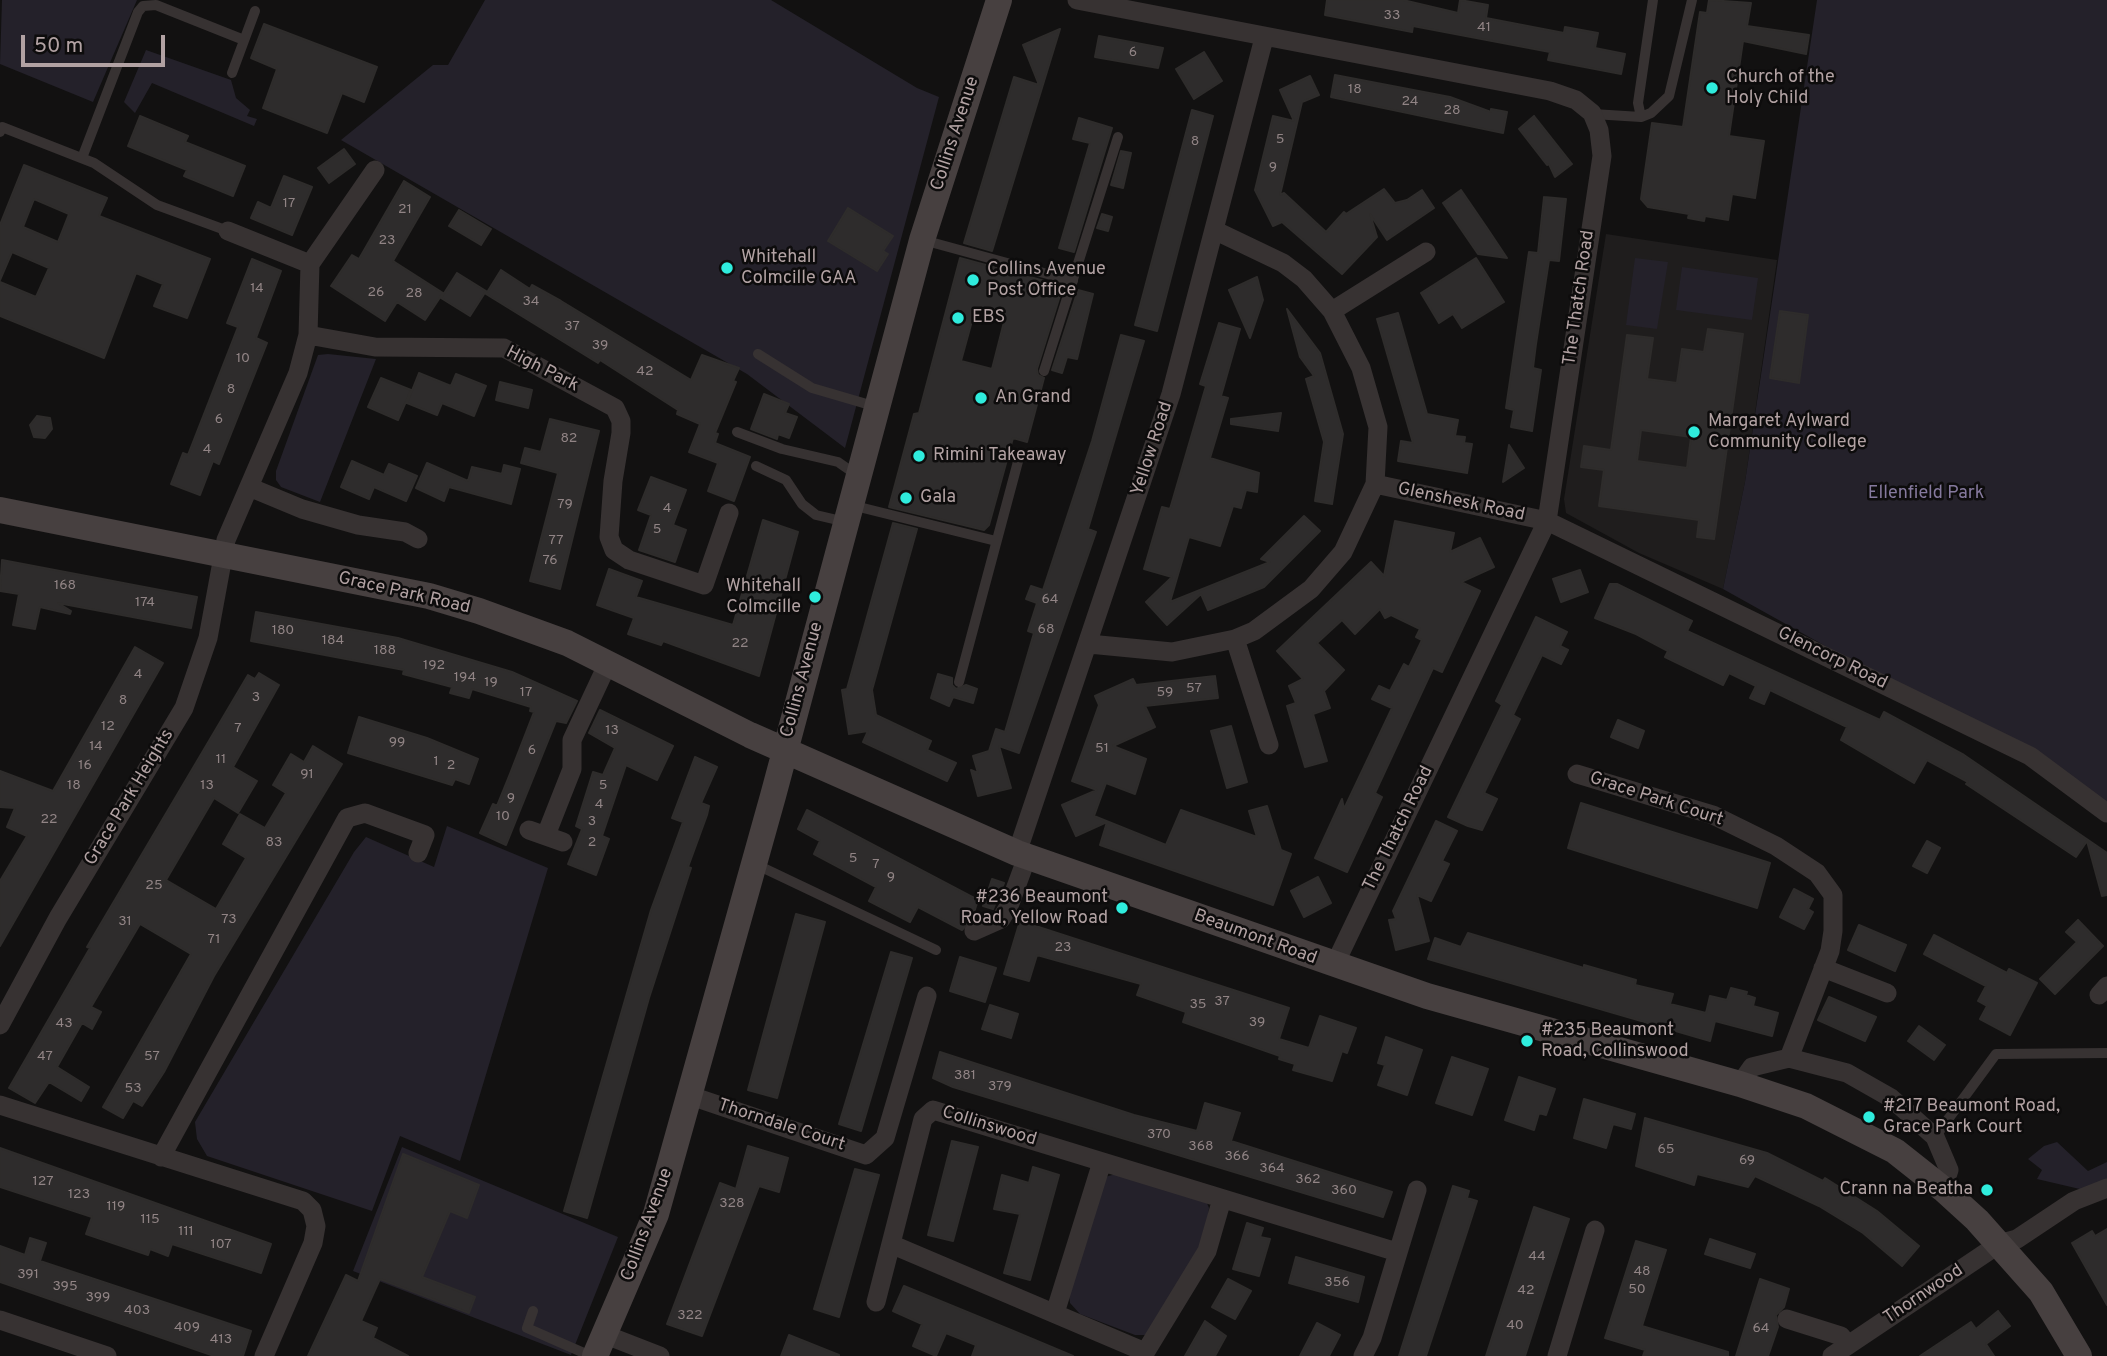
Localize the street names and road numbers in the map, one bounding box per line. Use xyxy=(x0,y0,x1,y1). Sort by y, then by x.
street label: Collins Avenue xyxy=(927,74,985,194)
street label: The Thatch Road xyxy=(1560,229,1600,367)
street label: High Park xyxy=(502,342,582,398)
street label: Yellow Road xyxy=(1128,399,1178,499)
street label: Glenshesk Road xyxy=(1395,479,1527,527)
street label: Grace Park Road xyxy=(336,568,472,620)
street label: Collins Avenue xyxy=(777,620,829,740)
street label: Glencorp Road xyxy=(1774,623,1890,695)
street label: Grace Park Heights xyxy=(81,726,179,870)
street label: The Thatch Road xyxy=(1359,763,1439,895)
street label: Grace Park Court xyxy=(1586,768,1726,832)
street label: Beaumont Road xyxy=(1191,906,1319,970)
street label: Thorndale Court xyxy=(715,1095,847,1157)
street label: Collinswood xyxy=(939,1102,1039,1152)
street label: Collins Avenue xyxy=(618,1166,678,1284)
street label: Thornwood xyxy=(1880,1261,1968,1329)

